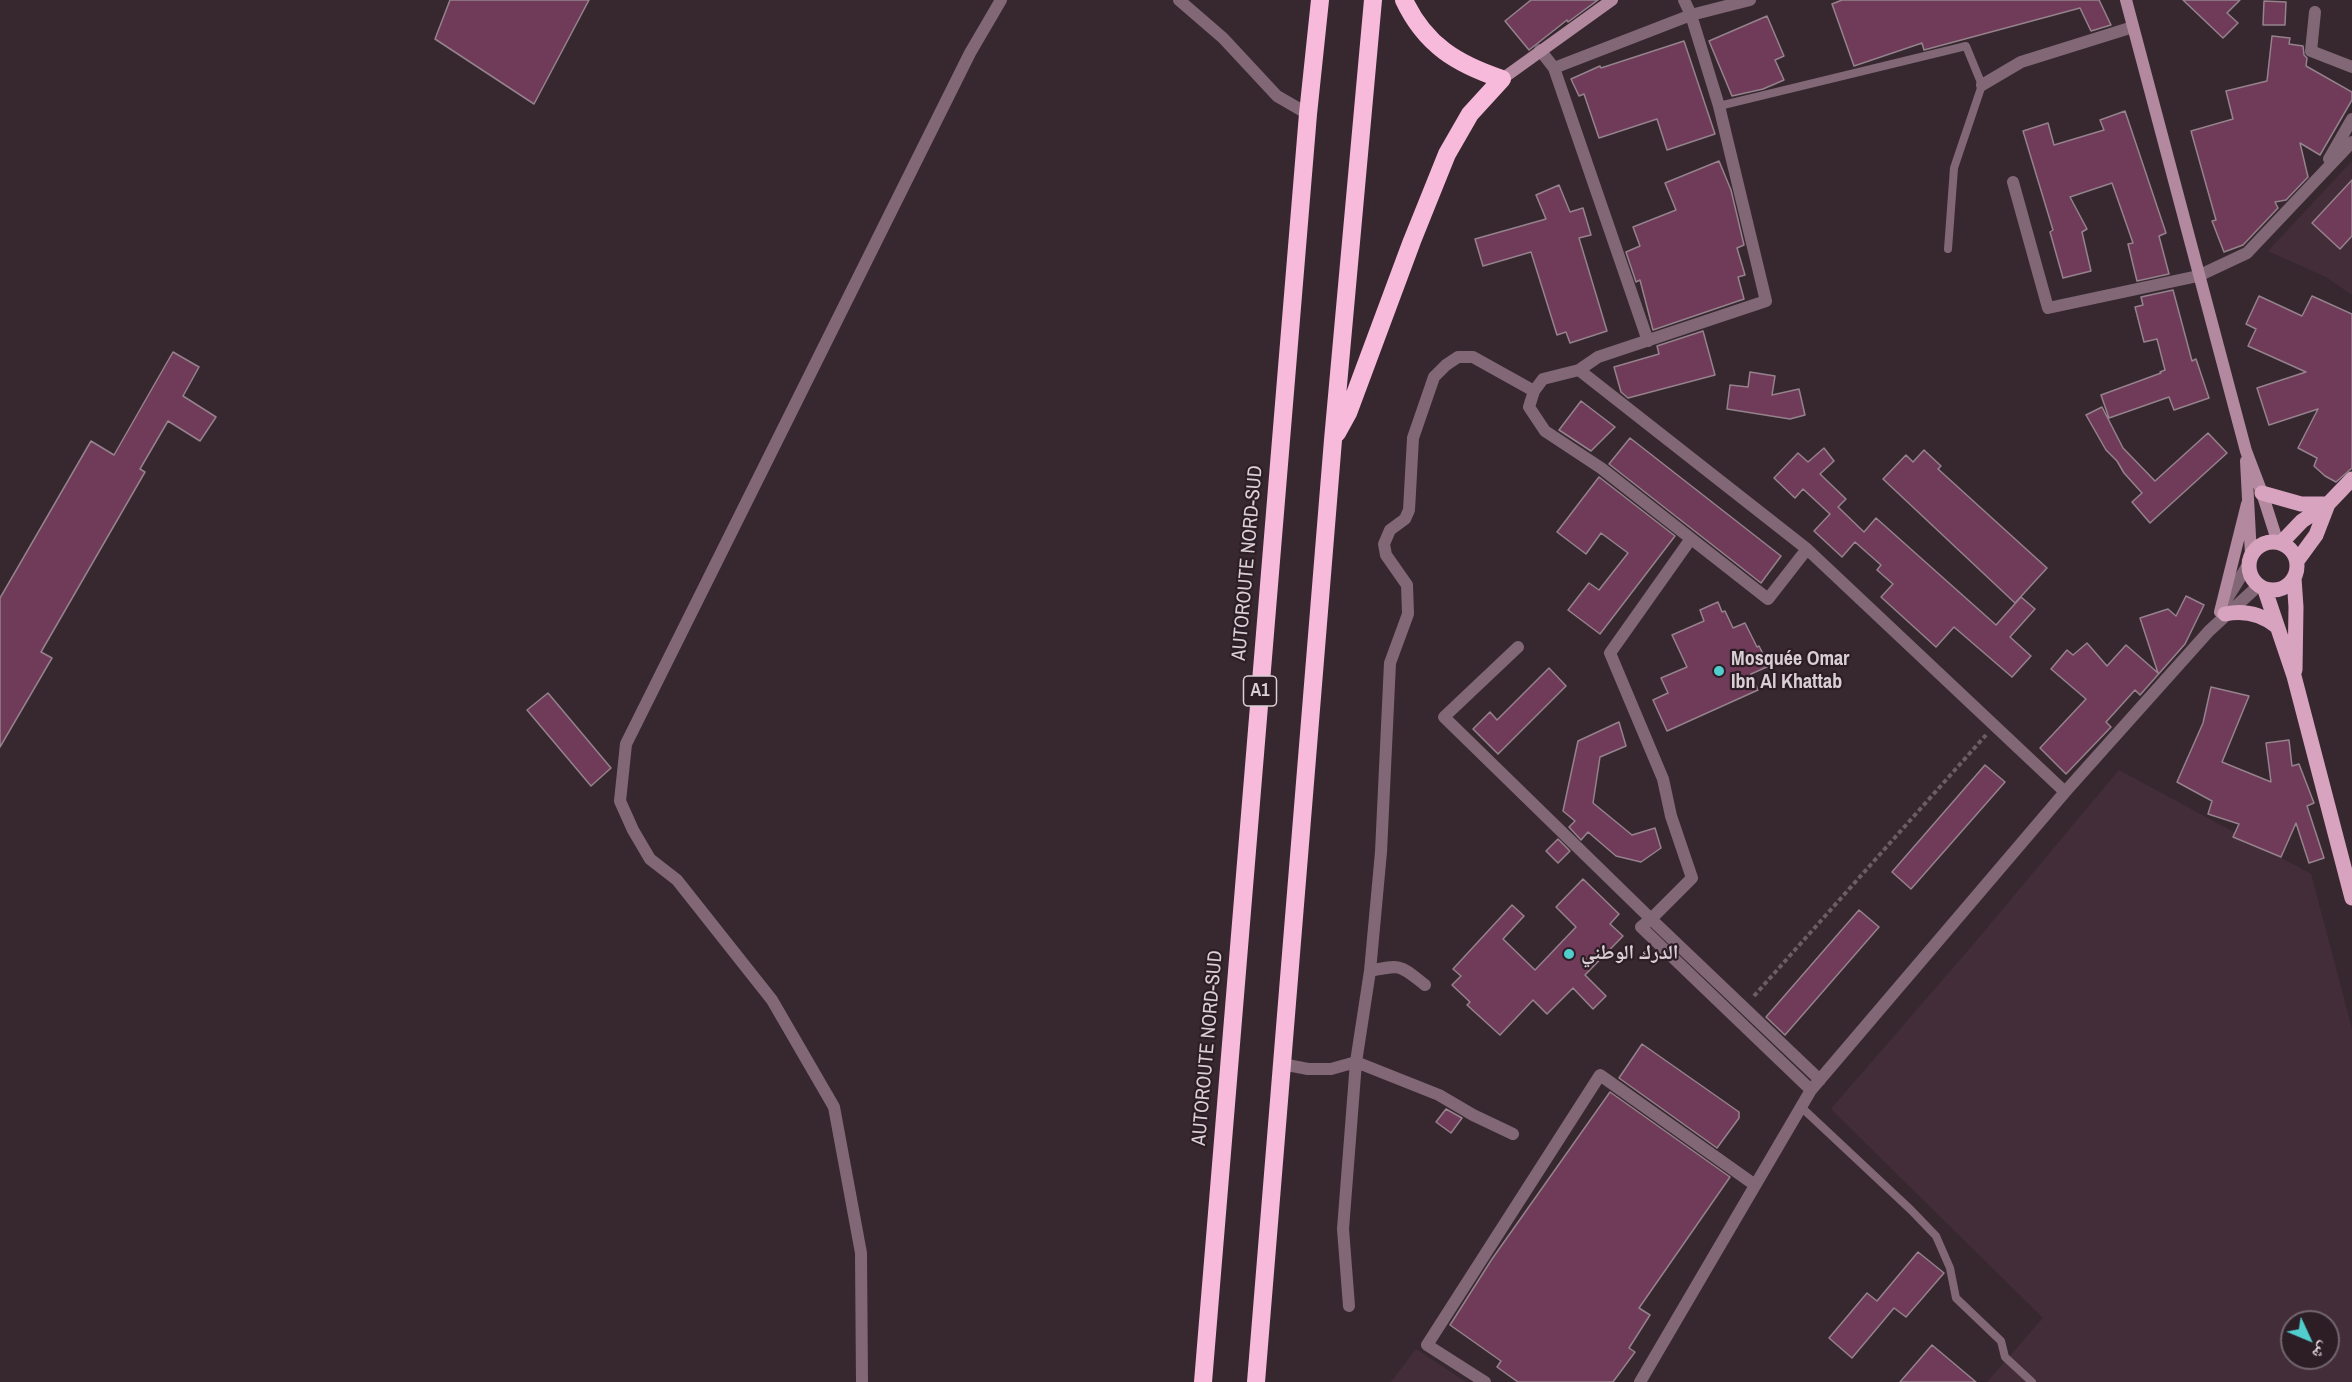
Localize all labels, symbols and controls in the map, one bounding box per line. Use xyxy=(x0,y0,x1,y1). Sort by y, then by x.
street label: AUTOROUTE NORD-SUD xyxy=(1228,465,1268,661)
place label: Mosquée Omar Ibn Al Khattab xyxy=(1731,648,1849,695)
marker: Mosquée Omar Ibn Al Khattab xyxy=(1712,664,1726,678)
road number: A1 xyxy=(1244,676,1276,706)
place label: الدرك الوطني xyxy=(1581,942,1678,966)
marker: الدرك الوطني xyxy=(1562,947,1576,961)
street label: AUTOROUTE NORD-SUD xyxy=(1188,950,1228,1146)
north arrow xyxy=(2280,1310,2340,1370)
text: ش xyxy=(2308,1337,2335,1365)

